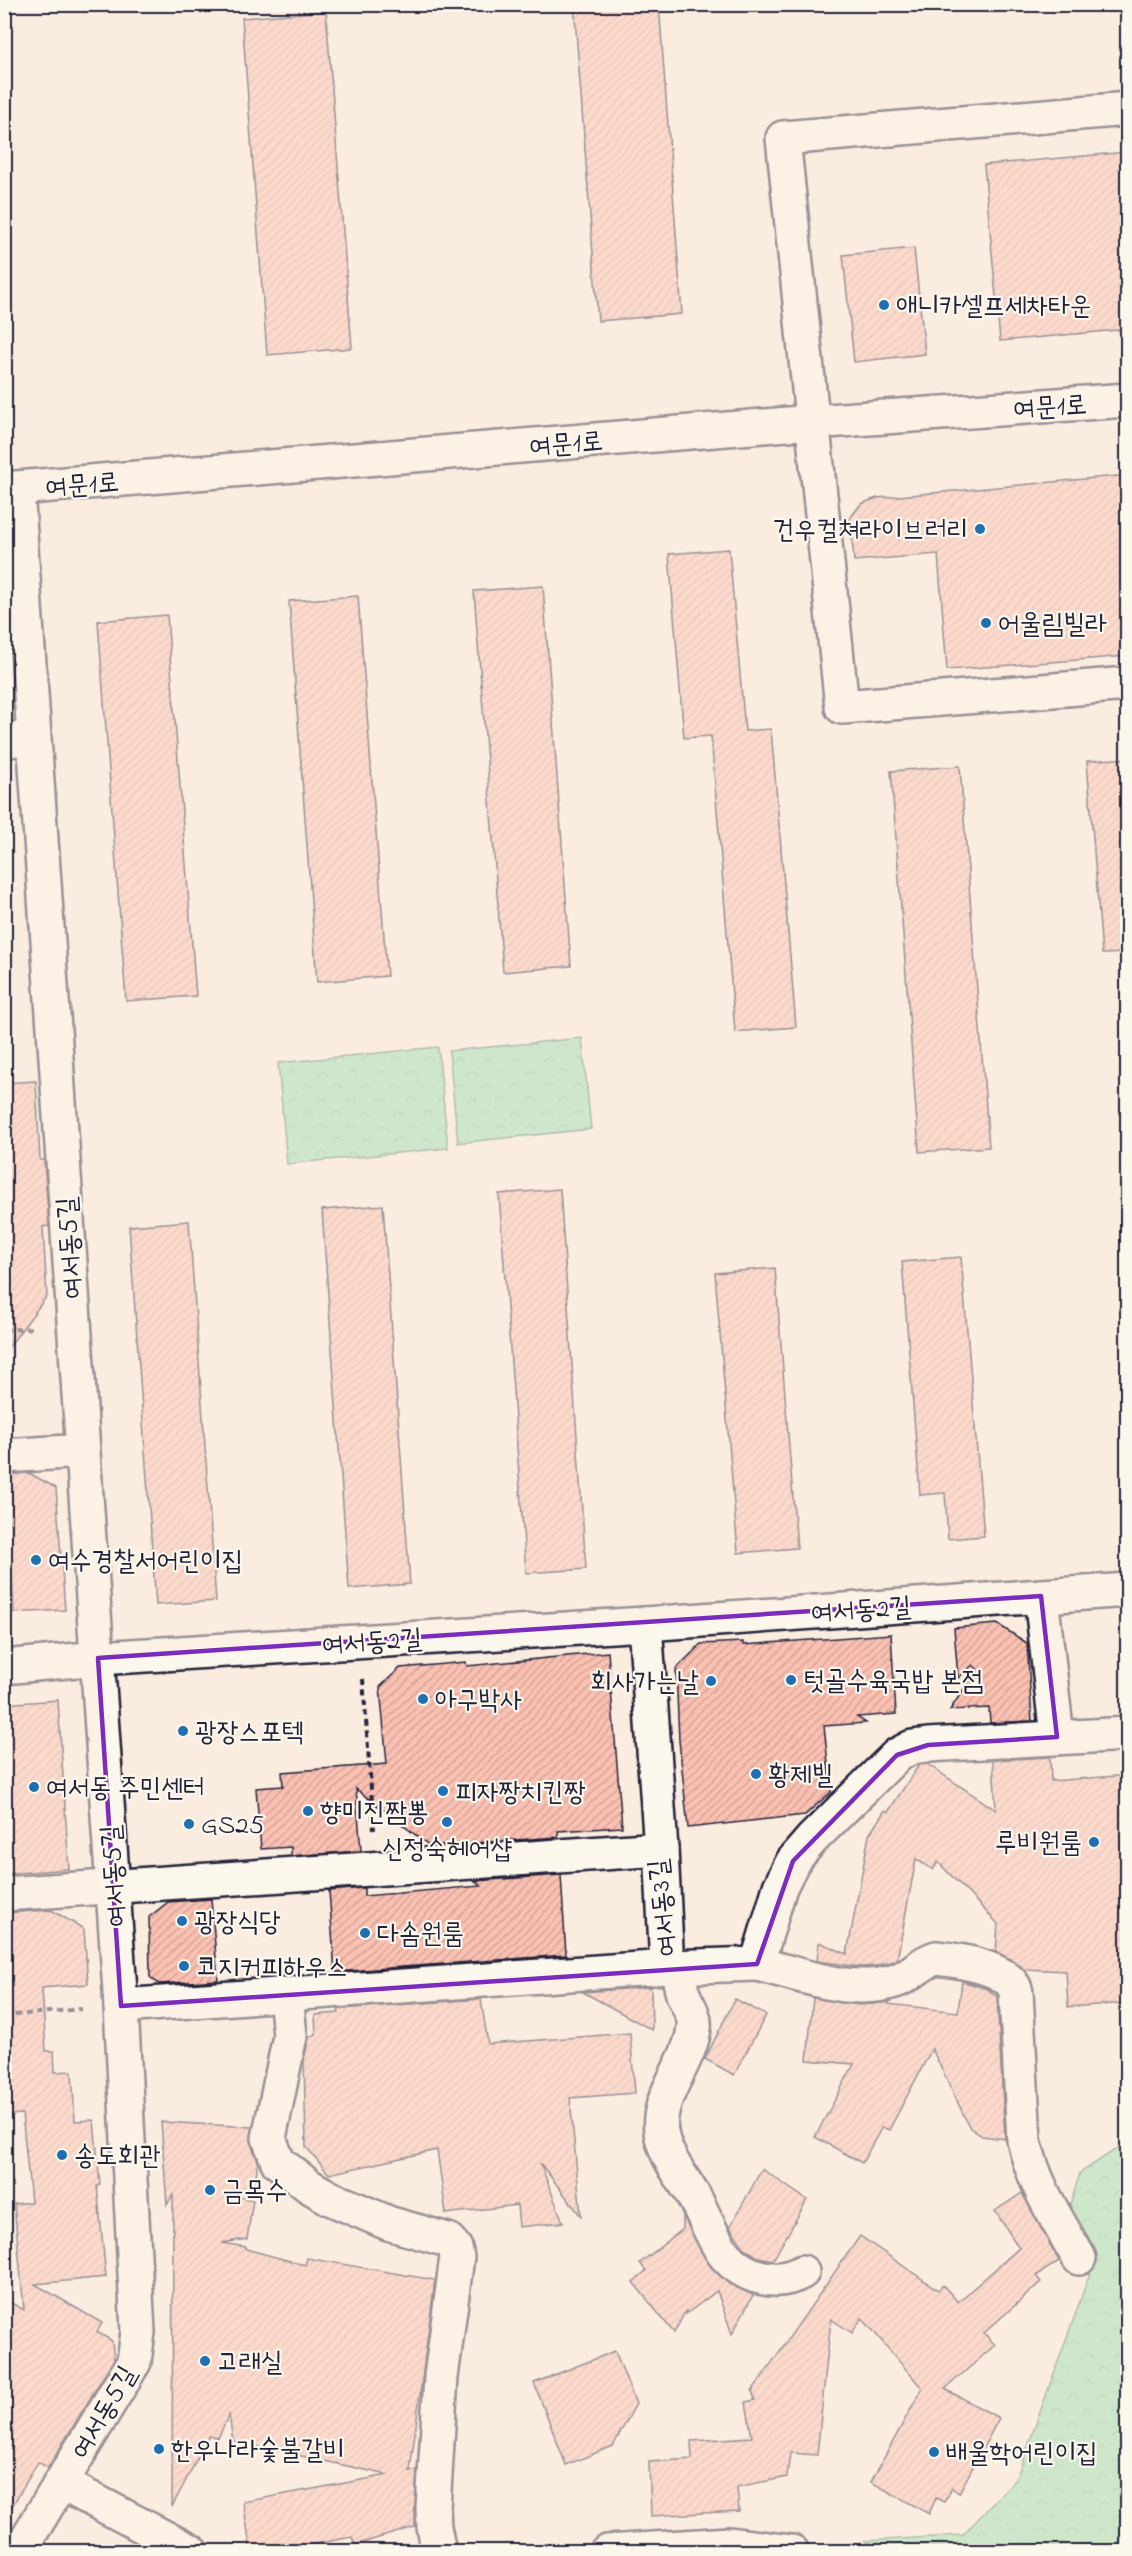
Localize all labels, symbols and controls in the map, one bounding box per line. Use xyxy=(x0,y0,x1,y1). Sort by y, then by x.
place label: 애니카셀프세차타운 xyxy=(896,288,1092,327)
marker: 애니카셀프세차타운 xyxy=(877,298,891,312)
street label: 여문1로 xyxy=(1012,386,1088,431)
street label: 여문1로 xyxy=(528,423,605,468)
street label: 여문1로 xyxy=(44,464,121,509)
place label: 건우컬쳐라이브러리 xyxy=(772,512,968,551)
marker: 건우컬쳐라이브러리 xyxy=(973,522,987,536)
place label: 어울림빌라 xyxy=(998,606,1107,645)
marker: 어울림빌라 xyxy=(979,616,993,630)
street label: 여서동5길 xyxy=(48,1195,95,1300)
place label: 여수경찰서어린이집 xyxy=(48,1543,244,1582)
marker: 여수경찰서어린이집 xyxy=(29,1553,43,1567)
street label: 여서동2길 xyxy=(810,1589,913,1634)
street label: 여서동2길 xyxy=(321,1621,424,1666)
place label: 텃골수육국밥 본점 xyxy=(803,1663,984,1702)
place label: 회사가는날 xyxy=(590,1664,699,1703)
marker: 텃골수육국밥 본점 xyxy=(784,1673,798,1687)
marker: 회사가는날 xyxy=(704,1674,718,1688)
place label: 아구박사 xyxy=(435,1682,522,1721)
marker: 아구박사 xyxy=(416,1692,430,1706)
place label: 광장스포텍 xyxy=(195,1714,304,1753)
marker: 광장스포텍 xyxy=(176,1724,190,1738)
place label: 황제빌 xyxy=(768,1757,833,1796)
marker: 황제빌 xyxy=(749,1767,763,1781)
place label: 여서동 주민센터 xyxy=(46,1770,205,1809)
place label: 피자짱치킨짱 xyxy=(455,1774,586,1813)
marker: 여서동 주민센터 xyxy=(27,1780,41,1794)
marker: 피자짱치킨짱 xyxy=(436,1784,450,1798)
place label: 향미진짬뽕 xyxy=(320,1794,429,1833)
marker: 향미진짬뽕 xyxy=(301,1804,315,1818)
place label: GS25 xyxy=(201,1807,264,1846)
marker: 신정숙헤어샵 xyxy=(440,1815,454,1829)
marker: GS25 xyxy=(182,1817,196,1831)
street label: 여서동5길 xyxy=(92,1823,139,1928)
place label: 루비원룸 xyxy=(995,1825,1082,1864)
place label: 신정숙헤어샵 xyxy=(382,1831,512,1870)
marker: 루비원룸 xyxy=(1087,1835,1101,1849)
street label: 여서동3길 xyxy=(640,1857,689,1959)
place label: 광장식당 xyxy=(194,1904,281,1943)
marker: 광장식당 xyxy=(175,1914,189,1928)
place label: 다솜원룸 xyxy=(377,1916,464,1955)
marker: 다솜원룸 xyxy=(358,1926,372,1940)
place label: 코지커피하우스 xyxy=(196,1949,348,1988)
marker: 코지커피하우스 xyxy=(177,1959,191,1973)
place label: 송도회관 xyxy=(74,2138,161,2177)
marker: 송도회관 xyxy=(55,2148,69,2162)
place label: 금목수 xyxy=(222,2173,287,2212)
marker: 금목수 xyxy=(203,2183,217,2197)
place label: 고래실 xyxy=(217,2344,282,2383)
marker: 고래실 xyxy=(198,2354,212,2368)
street label: 여서동5길 xyxy=(63,2359,148,2467)
place label: 한우나라숯불갈비 xyxy=(171,2432,345,2471)
place label: 배울학어린이집 xyxy=(946,2435,1098,2474)
marker: 한우나라숯불갈비 xyxy=(152,2442,166,2456)
marker: 배울학어린이집 xyxy=(927,2445,941,2459)

